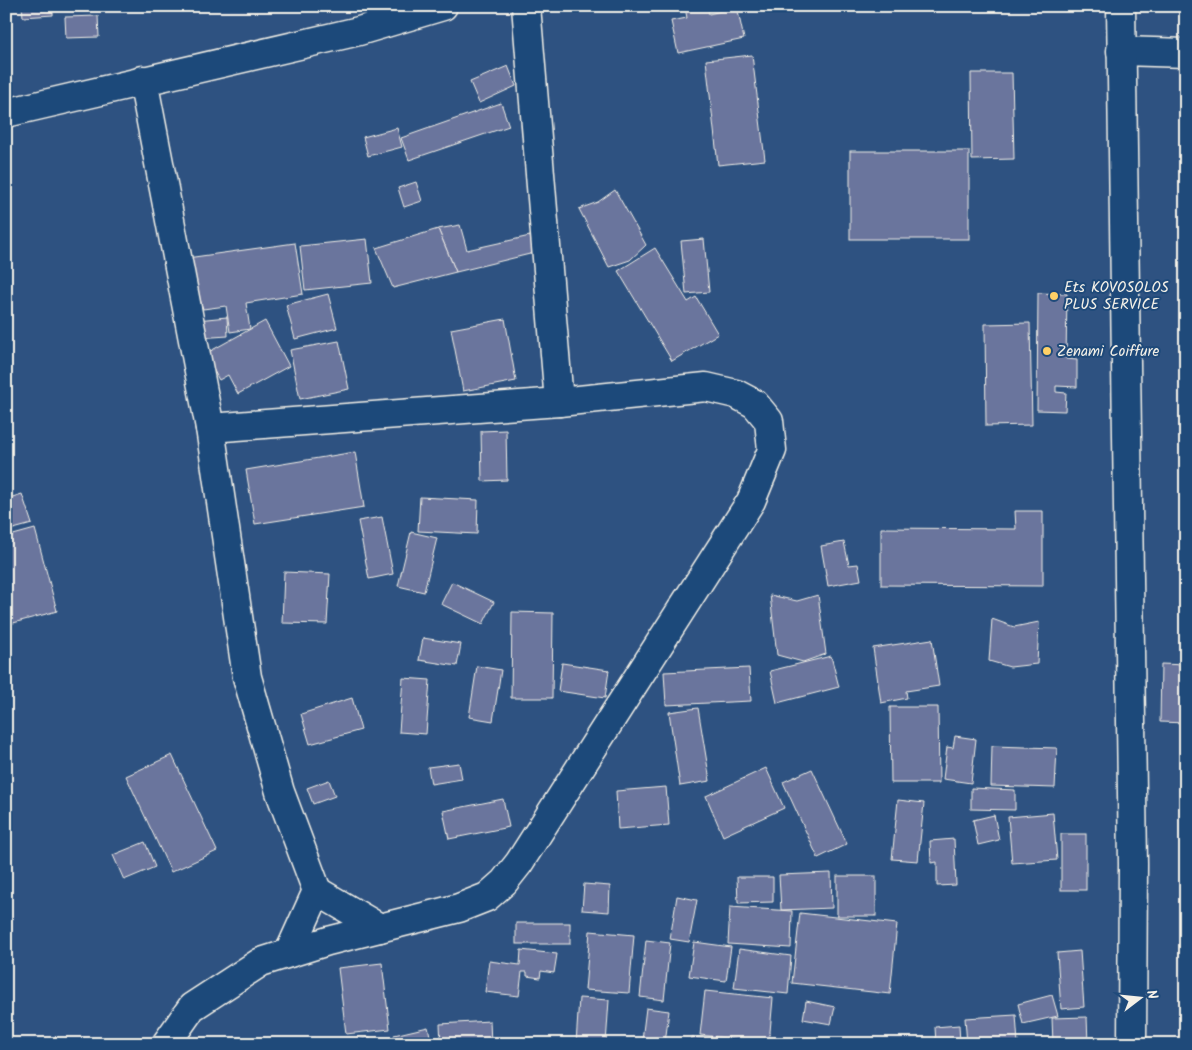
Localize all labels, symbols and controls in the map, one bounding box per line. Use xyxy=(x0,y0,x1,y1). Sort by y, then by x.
place label: Ets KOVOSOLOS PLUS SERVICE xyxy=(1064,276,1169,317)
marker: Ets KOVOSOLOS PLUS SERVICE xyxy=(1048,290,1060,302)
place label: Zenami Coiffure xyxy=(1057,340,1159,364)
marker: Zenami Coiffure xyxy=(1041,345,1053,357)
north arrow xyxy=(1114,972,1164,1022)
text: N xyxy=(1140,987,1163,1002)

